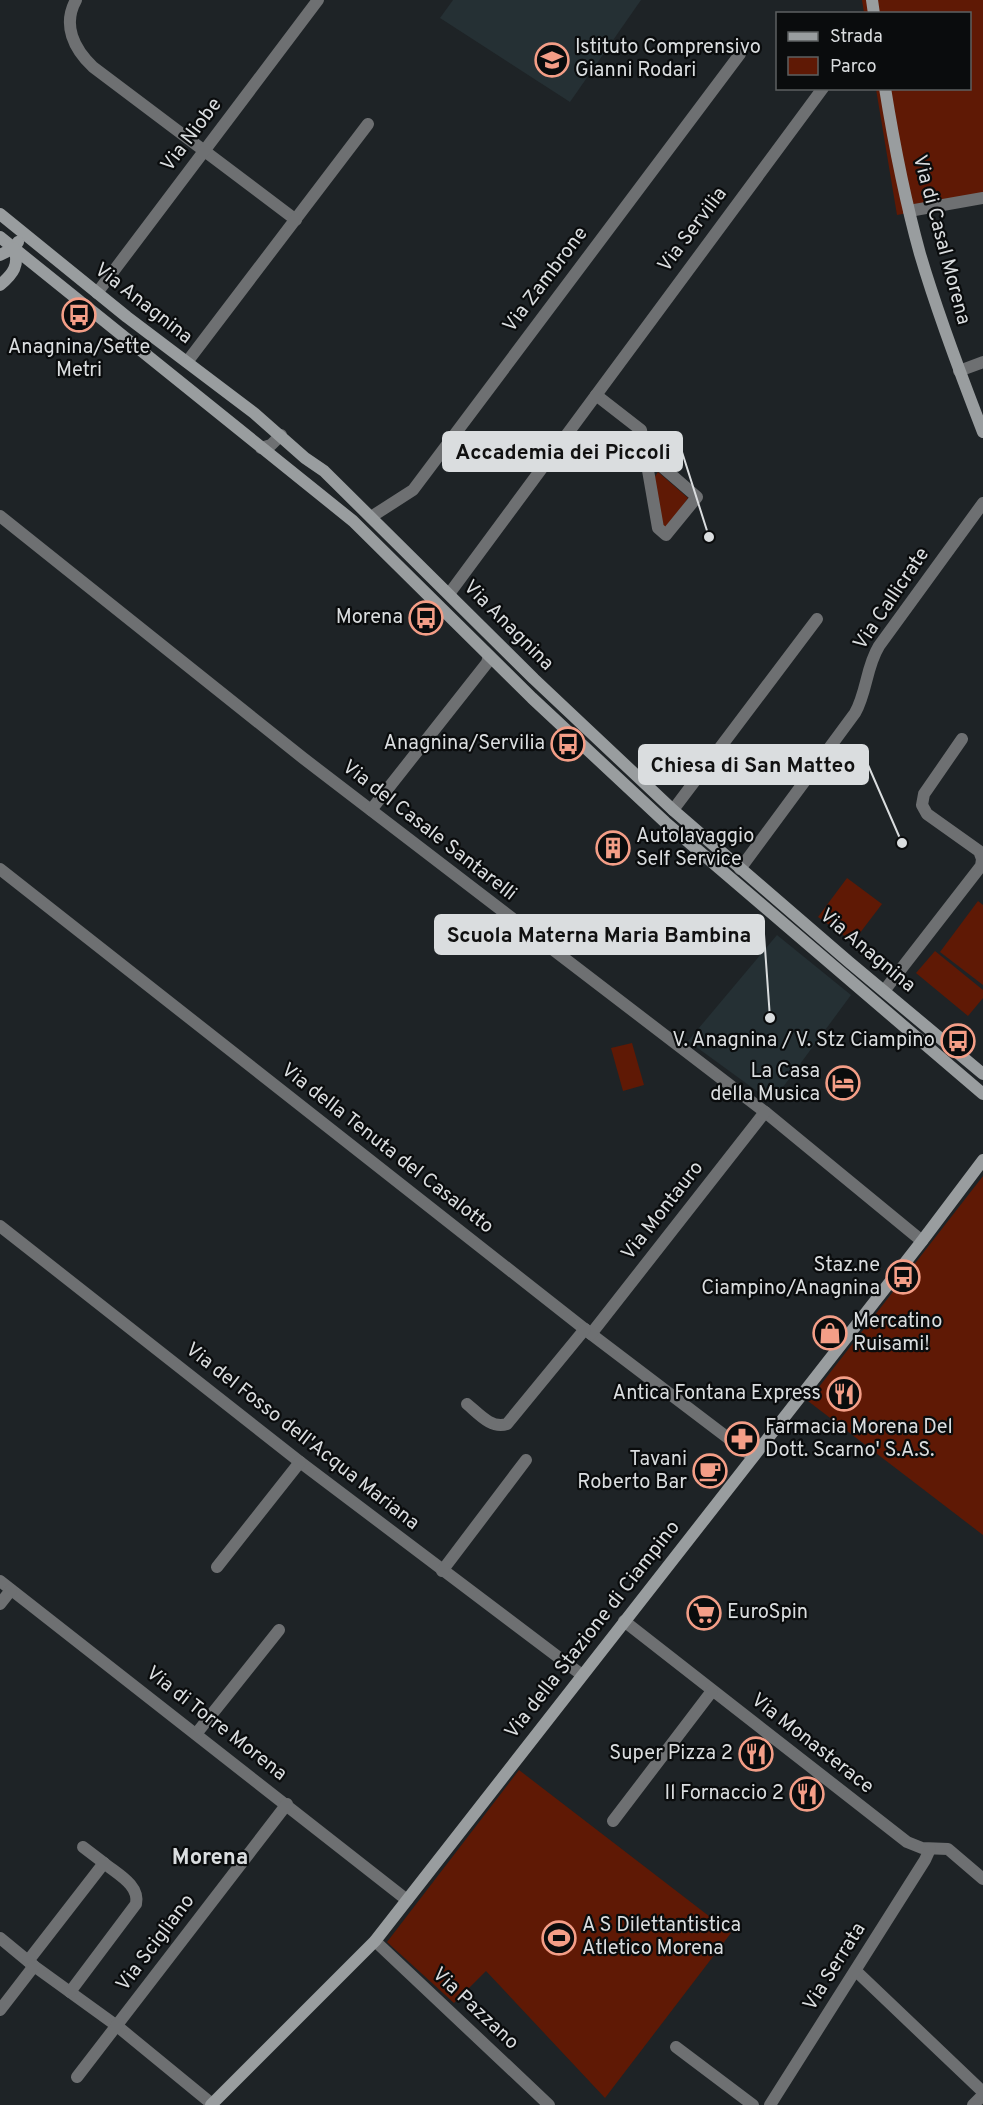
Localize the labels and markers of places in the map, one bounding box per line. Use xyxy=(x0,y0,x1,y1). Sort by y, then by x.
place label: Istituto Comprensivo Gianni Rodari xyxy=(575,35,761,84)
school or university icon: Istituto Comprensivo Gianni Rodari xyxy=(534,42,570,78)
bus stop icon: Anagnina/Sette Metri xyxy=(61,297,97,333)
place label: Anagnina/Sette Metri xyxy=(8,335,150,384)
callout: Accademia dei Piccoli xyxy=(443,432,682,471)
bus stop icon: Morena xyxy=(408,600,444,636)
place label: Morena xyxy=(336,605,403,631)
bus stop icon: Anagnina/Servilia xyxy=(550,726,586,762)
place label: Anagnina/Servilia xyxy=(383,731,545,757)
callout: Chiesa di San Matteo xyxy=(639,745,868,784)
place label: Autolavaggio Self Service xyxy=(636,824,754,873)
building icon: Autolavaggio Self Service xyxy=(595,830,631,866)
callout: Scuola Materna Maria Bambina xyxy=(435,915,764,954)
bus stop icon: V. Anagnina / V. Stz Ciampino xyxy=(940,1023,976,1059)
place label: V. Anagnina / V. Stz Ciampino xyxy=(672,1028,935,1054)
place label: La Casa della Musica xyxy=(710,1059,820,1108)
hotel icon: La Casa della Musica xyxy=(825,1065,861,1101)
place label: Staz.ne Ciampino/Anagnina xyxy=(701,1253,880,1302)
bus stop icon: Staz.ne Ciampino/Anagnina xyxy=(885,1259,921,1295)
place label: Mercatino Ruisami! xyxy=(853,1309,942,1358)
shop icon: Mercatino Ruisami! xyxy=(812,1315,848,1351)
restaurant icon: Antica Fontana Express xyxy=(826,1376,862,1412)
place label: Antica Fontana Express xyxy=(613,1381,821,1407)
place label: Farmacia Morena Del Dott. Scarno' S.A.S. xyxy=(765,1415,953,1464)
pharmacy icon: Farmacia Morena Del Dott. Scarno' S.A.S. xyxy=(724,1421,760,1457)
place label: Tavani Roberto Bar xyxy=(577,1447,687,1496)
cafe icon: Tavani Roberto Bar xyxy=(692,1453,728,1489)
supermarket icon: EuroSpin xyxy=(686,1595,722,1631)
place label: EuroSpin xyxy=(727,1600,808,1626)
restaurant icon: Super Pizza 2 xyxy=(738,1736,774,1772)
place label: Super Pizza 2 xyxy=(609,1741,733,1767)
restaurant icon: Il Fornaccio 2 xyxy=(789,1776,825,1812)
place label: Il Fornaccio 2 xyxy=(665,1781,784,1807)
place label: A S Dilettantistica Atletico Morena xyxy=(582,1913,741,1962)
sports icon: A S Dilettantistica Atletico Morena xyxy=(541,1920,577,1956)

